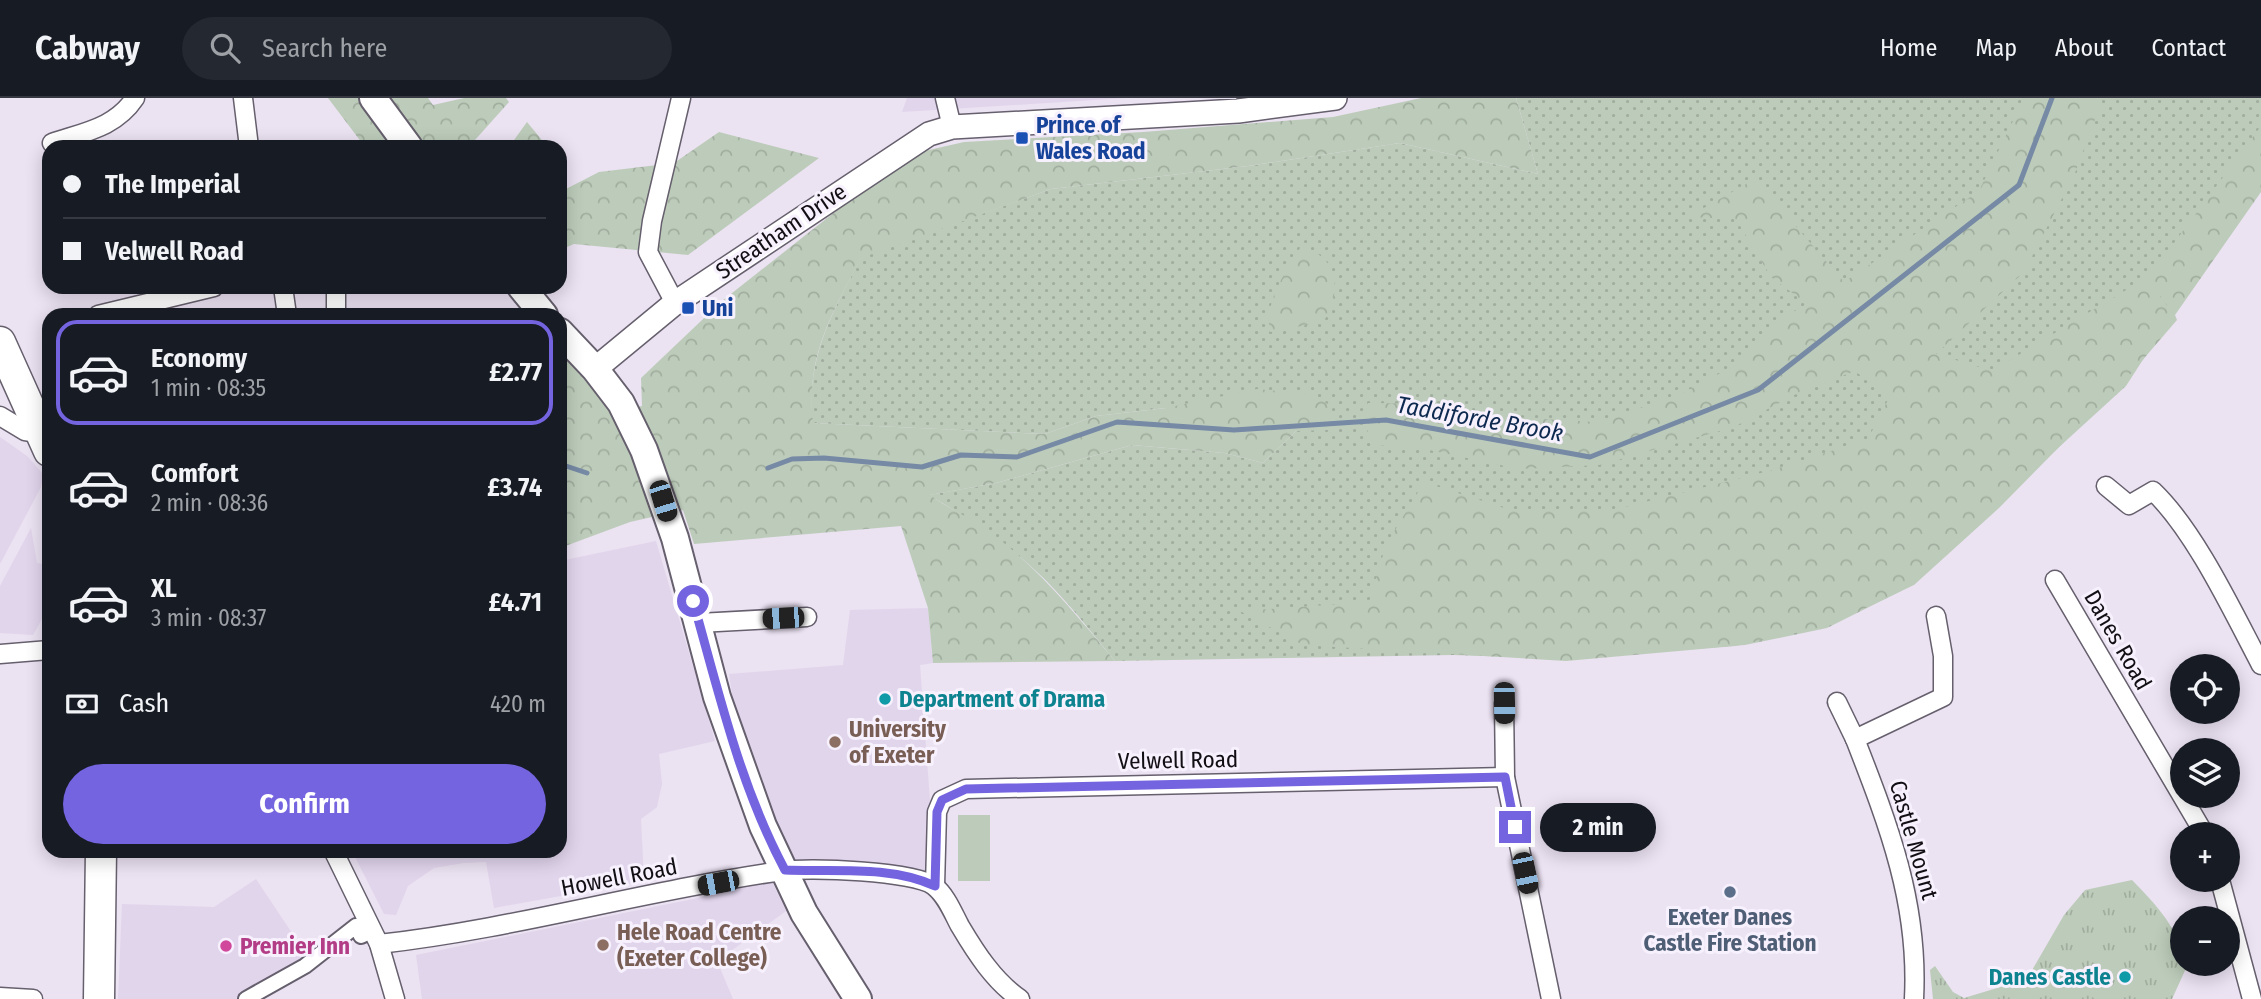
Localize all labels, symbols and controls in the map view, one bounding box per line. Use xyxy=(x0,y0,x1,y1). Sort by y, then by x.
search box xyxy=(182,17,672,80)
text: Cabway xyxy=(35,28,140,68)
icon: search xyxy=(206,29,244,67)
text: Search here xyxy=(262,33,387,64)
text: Home xyxy=(1880,34,1937,62)
text: Map xyxy=(1975,34,2017,62)
text: About xyxy=(2055,34,2113,62)
text: Contact xyxy=(2151,34,2226,62)
place label: Prince of Wales Road xyxy=(1036,111,1146,165)
marker: Prince of Wales Road xyxy=(1014,130,1030,146)
text: The Imperial xyxy=(105,169,240,200)
street label: Streatham Drive xyxy=(710,177,852,285)
text: Velwell Road xyxy=(105,236,244,267)
place label: Uni xyxy=(702,294,734,322)
marker: Uni xyxy=(680,300,696,316)
icon: car xyxy=(67,341,130,404)
text: Economy xyxy=(151,343,247,374)
text: £2.77 xyxy=(489,357,542,388)
text: 1 min · 08:35 xyxy=(151,374,266,402)
water label: Taddiforde Brook xyxy=(1395,391,1565,447)
icon: car xyxy=(67,456,130,519)
text: Comfort xyxy=(151,458,239,489)
text: £3.74 xyxy=(487,472,542,503)
car xyxy=(647,478,680,524)
text: 2 min · 08:36 xyxy=(151,489,268,517)
icon: car xyxy=(67,571,130,634)
text: XL xyxy=(151,573,177,604)
route start xyxy=(677,585,709,617)
street label: Danes Road xyxy=(2078,585,2158,695)
text: £4.71 xyxy=(489,587,542,618)
text: 3 min · 08:37 xyxy=(151,604,266,632)
car xyxy=(762,606,805,630)
map controls xyxy=(2170,654,2240,976)
button: locate xyxy=(2170,654,2240,724)
car xyxy=(1494,682,1515,724)
icon: cash xyxy=(63,685,101,723)
place label: Department of Drama xyxy=(899,685,1105,713)
text: Cash xyxy=(119,688,169,719)
text: 420 m xyxy=(490,690,546,718)
marker: Department of Drama xyxy=(877,691,893,707)
place label: University of Exeter xyxy=(849,715,947,769)
marker: University of Exeter xyxy=(827,734,843,750)
button: layers xyxy=(2170,738,2240,808)
street label: Velwell Road xyxy=(1118,745,1238,775)
button: Confirm xyxy=(63,764,546,844)
street label: Castle Mount xyxy=(1884,777,1944,903)
callout: 2 min xyxy=(1540,802,1655,852)
route end xyxy=(1499,811,1531,843)
text: 2 min xyxy=(1573,813,1624,841)
button: + xyxy=(2170,822,2240,892)
car xyxy=(1511,850,1540,896)
street label: Howell Road xyxy=(559,852,679,902)
car xyxy=(696,869,741,897)
marker: Exeter Danes Castle Fire Station xyxy=(1722,884,1738,900)
place label: Exeter Danes Castle Fire Station xyxy=(1643,903,1817,957)
button: − xyxy=(2170,906,2240,976)
place label: Hele Road Centre (Exeter College) xyxy=(617,918,782,972)
place label: Premier Inn xyxy=(240,932,350,960)
marker: Hele Road Centre (Exeter College) xyxy=(595,937,611,953)
marker: Premier Inn xyxy=(218,938,234,954)
place label: Danes Castle xyxy=(1989,963,2111,991)
marker: Danes Castle xyxy=(2117,969,2133,985)

